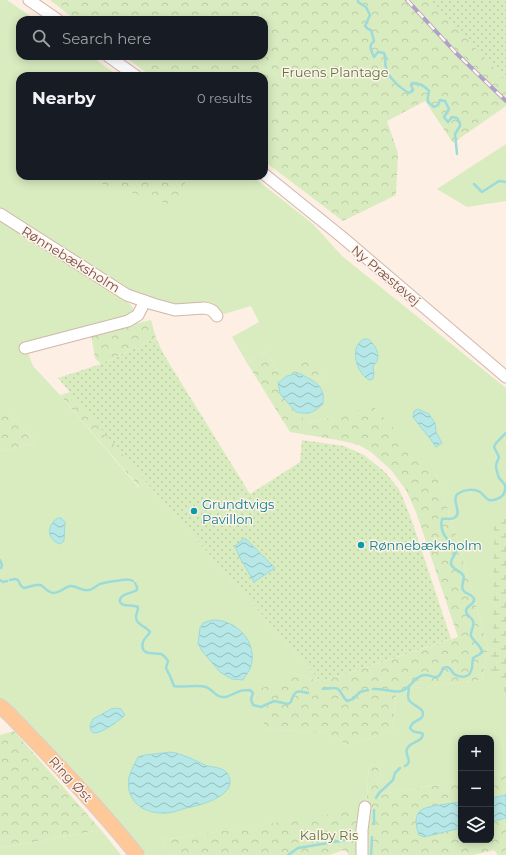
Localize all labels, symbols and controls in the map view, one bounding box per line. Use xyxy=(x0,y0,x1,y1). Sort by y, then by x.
search box xyxy=(16,16,268,60)
icon: search xyxy=(30,27,52,49)
text: Search here xyxy=(62,29,151,48)
park label: Fruens Plantage xyxy=(281,64,389,80)
text: Nearby xyxy=(32,88,96,108)
text: 0 results xyxy=(197,90,252,106)
street label: Rønnebæksholm xyxy=(19,222,123,296)
street label: Ny Præstøvej xyxy=(348,242,424,308)
place label: Grundtvigs Pavillon xyxy=(202,496,274,527)
marker: Grundtvigs Pavillon xyxy=(189,506,199,516)
place label: Rønnebæksholm xyxy=(369,537,482,553)
marker: Rønnebæksholm xyxy=(356,540,366,550)
map controls xyxy=(458,735,494,843)
button: + xyxy=(458,735,494,771)
street label: Ring Øst xyxy=(46,753,96,805)
button: − xyxy=(458,771,494,807)
button: layers xyxy=(458,807,494,843)
park label: Kalby Ris xyxy=(300,827,358,843)

